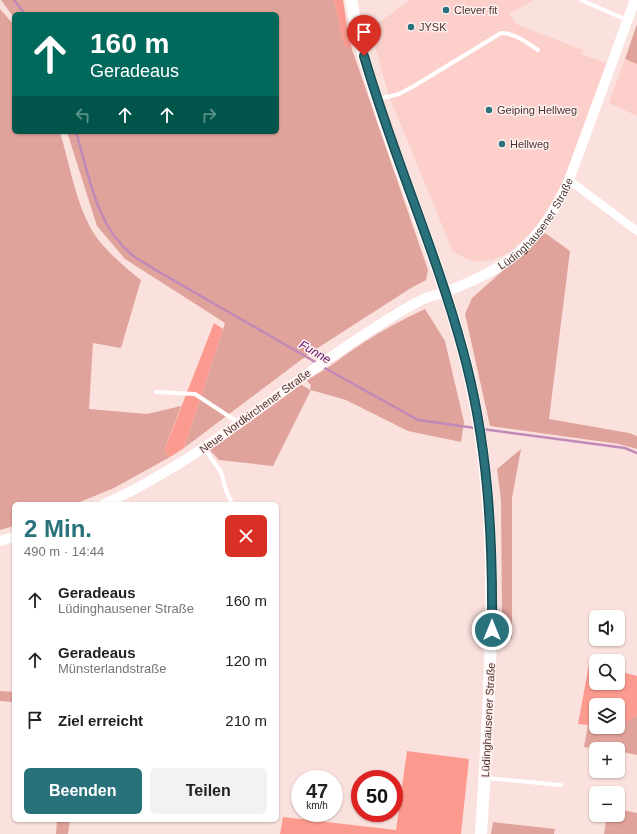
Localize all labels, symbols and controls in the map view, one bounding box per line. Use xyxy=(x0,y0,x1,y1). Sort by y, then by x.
place label: Clever fit xyxy=(454,4,497,16)
marker: Clever fit xyxy=(441,5,451,15)
pin xyxy=(347,15,381,56)
icon: arrive xyxy=(353,21,375,43)
place label: JYSK xyxy=(419,21,447,33)
marker: JYSK xyxy=(406,22,416,32)
icon: ahead xyxy=(24,28,76,80)
text: 160 m xyxy=(90,28,169,59)
text: Geradeaus xyxy=(90,61,179,81)
icon: left xyxy=(72,104,94,126)
icon: ahead xyxy=(114,104,136,126)
icon: ahead xyxy=(156,104,178,126)
icon: right xyxy=(198,104,220,126)
place label: Geiping Hellweg xyxy=(497,104,577,116)
marker: Geiping Hellweg xyxy=(484,105,494,115)
place label: Hellweg xyxy=(510,138,549,150)
marker: Hellweg xyxy=(497,139,507,149)
street label: Lüdinghausener Straße xyxy=(496,176,575,272)
water label: Funne xyxy=(297,337,334,367)
street label: Neue Nordkirchener Straße xyxy=(197,367,313,455)
text: 2 Min. xyxy=(24,515,92,542)
button: close xyxy=(225,515,267,557)
text: 490 m · 14:44 xyxy=(24,544,104,559)
text: Geradeaus xyxy=(58,584,136,601)
icon: ahead xyxy=(24,589,46,611)
text: 160 m xyxy=(225,592,267,609)
text: Lüdinghausener Straße xyxy=(58,601,194,616)
position arrow xyxy=(471,609,513,651)
map controls xyxy=(589,610,625,822)
button: sound xyxy=(589,610,625,646)
text: Geradeaus xyxy=(58,644,136,661)
icon: ahead xyxy=(24,649,46,671)
text: 120 m xyxy=(225,652,267,669)
button: search xyxy=(589,654,625,690)
text: Münsterlandstraße xyxy=(58,661,166,676)
street label: Lüdinghausener Straße xyxy=(479,662,497,778)
button: layers xyxy=(589,698,625,734)
icon: arrive xyxy=(24,709,46,731)
text: Ziel erreicht xyxy=(58,712,143,729)
text: 210 m xyxy=(225,712,267,729)
button: + xyxy=(589,742,625,778)
button: Beenden xyxy=(24,768,142,814)
button: Teilen xyxy=(150,768,267,814)
speed limit sign: 50 xyxy=(351,770,403,822)
text: 47 xyxy=(306,780,328,802)
button: − xyxy=(589,786,625,822)
text: km/h xyxy=(306,800,328,811)

